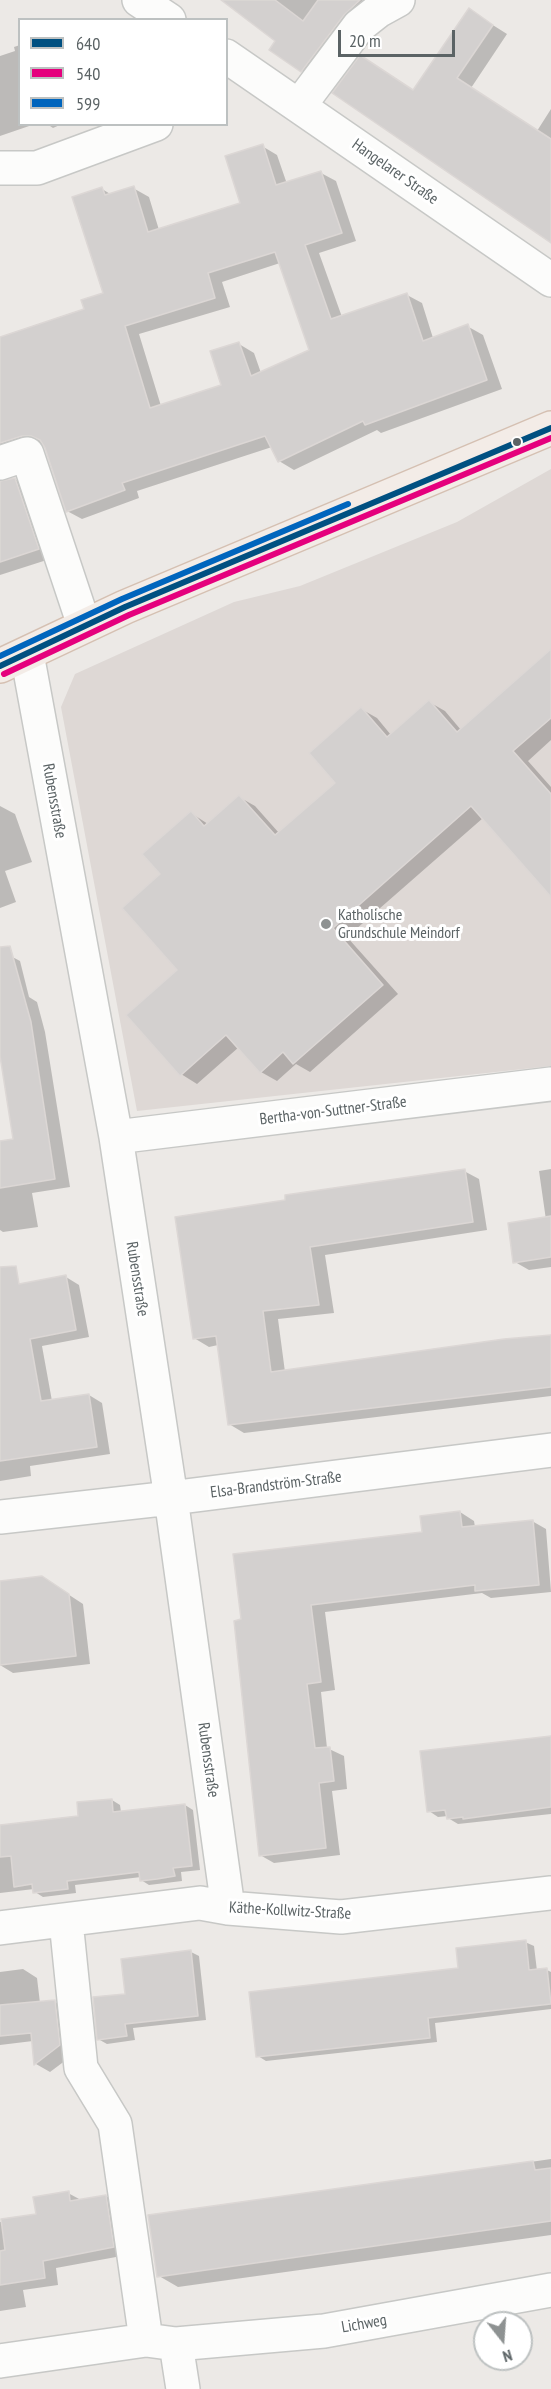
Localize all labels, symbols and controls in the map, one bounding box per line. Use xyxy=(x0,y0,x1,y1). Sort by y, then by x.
legend xyxy=(18,18,228,126)
scale bar xyxy=(341,18,458,56)
text: 20 m xyxy=(349,29,381,52)
text: 640 xyxy=(76,32,100,55)
text: 540 xyxy=(76,62,100,85)
text: 599 xyxy=(76,92,100,115)
street label: Hangelarer Straße xyxy=(348,135,442,209)
unlabelled marker xyxy=(511,436,523,448)
street label: Rubensstraße xyxy=(38,762,70,840)
place label: Katholische Grundschule Meindorf xyxy=(338,905,460,943)
marker: Katholische Grundschule Meindorf xyxy=(319,917,333,931)
street label: Bertha-von-Suttner-Straße xyxy=(258,1092,408,1130)
street label: Rubensstraße xyxy=(122,1240,152,1318)
street label: Elsa-Brandström-Straße xyxy=(209,1467,343,1503)
street label: Rubensstraße xyxy=(193,1721,223,1799)
street label: Käthe-Kollwitz-Straße xyxy=(228,1898,352,1924)
street label: Lichweg xyxy=(340,2311,388,2337)
north arrow xyxy=(473,2311,533,2371)
text: N xyxy=(501,2345,515,2367)

